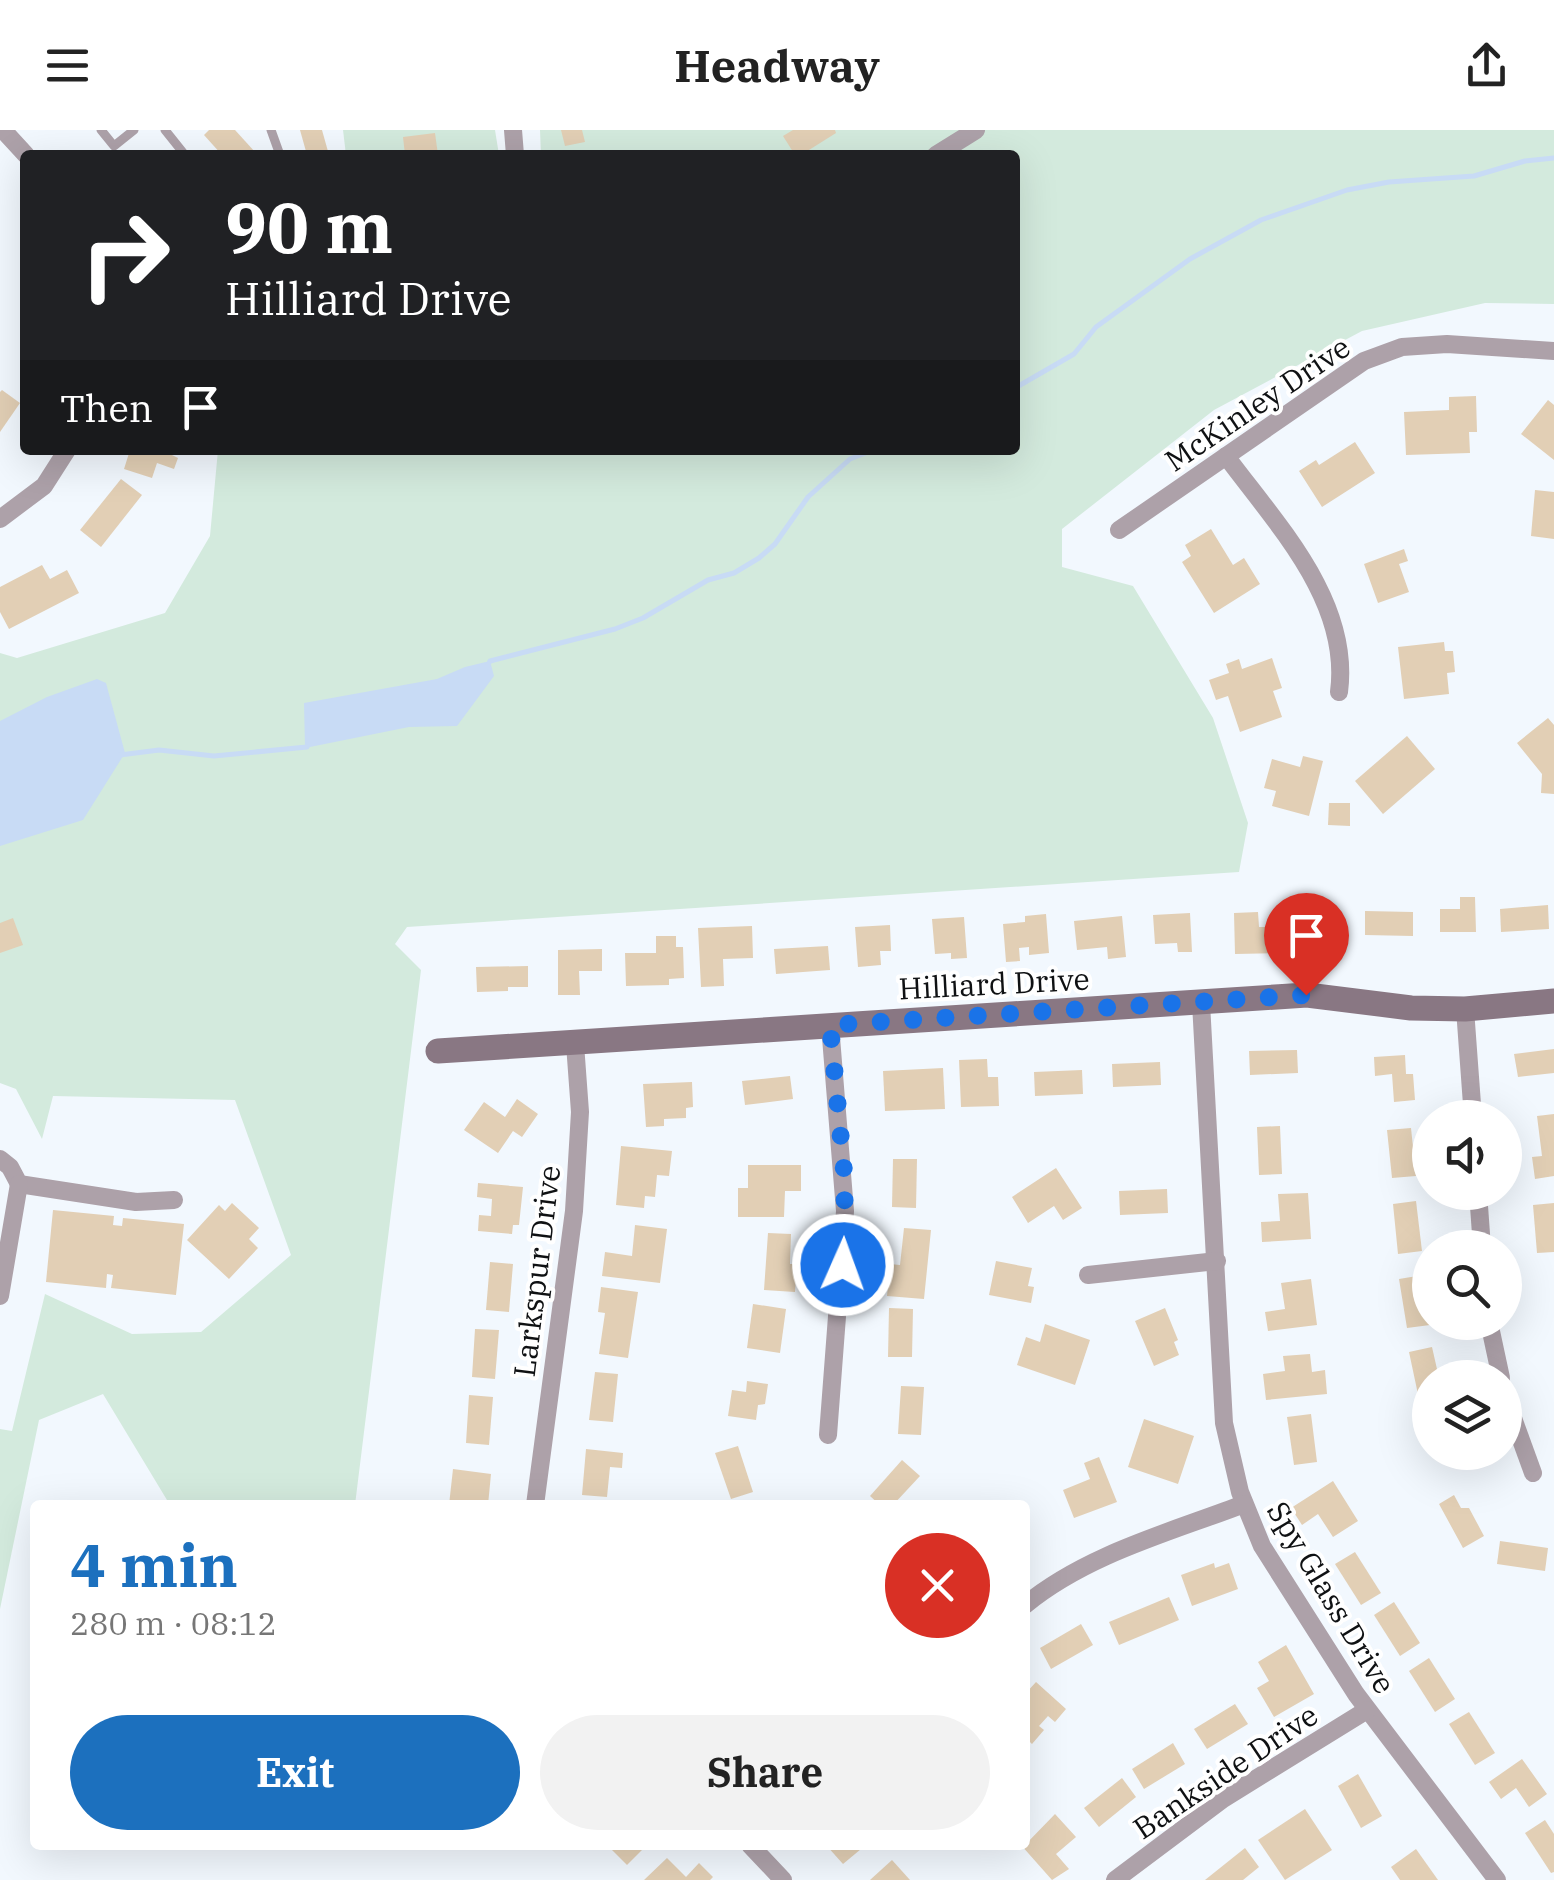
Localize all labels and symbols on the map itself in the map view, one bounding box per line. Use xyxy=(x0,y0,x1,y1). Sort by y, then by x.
street label: McKinley Drive xyxy=(1157,327,1357,479)
pin xyxy=(1264,893,1349,996)
street label: Hilliard Drive xyxy=(898,959,1090,1007)
street label: Larkspur Drive xyxy=(504,1163,568,1379)
position arrow xyxy=(791,1213,895,1317)
street label: Spy Glass Drive xyxy=(1259,1494,1405,1700)
street label: Bankside Drive xyxy=(1125,1695,1325,1847)

